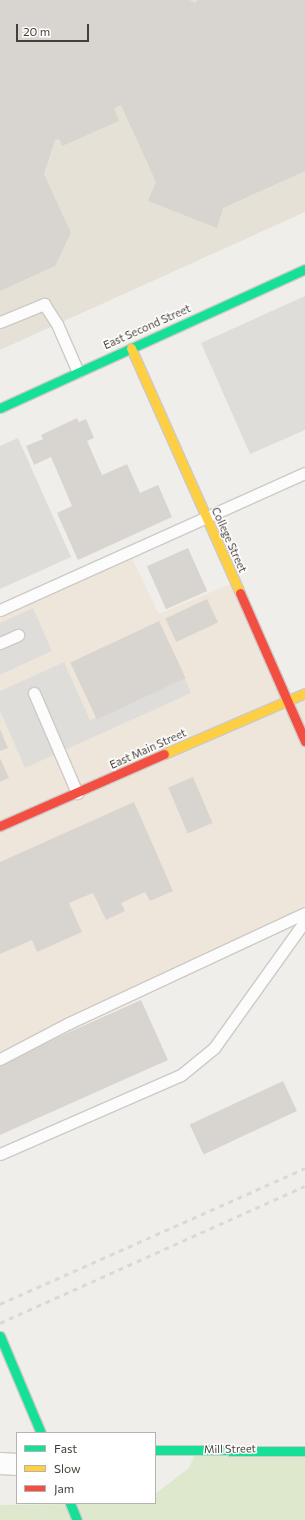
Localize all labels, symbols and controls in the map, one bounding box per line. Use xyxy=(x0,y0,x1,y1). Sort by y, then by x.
scale bar xyxy=(18,16,91,42)
text: 20 m xyxy=(23,24,50,38)
street label: East Second Street xyxy=(101,302,193,352)
street label: College Street xyxy=(209,505,249,575)
street label: East Main Street xyxy=(108,726,188,772)
legend xyxy=(16,1432,156,1504)
text: Fast xyxy=(54,1441,77,1455)
street label: Mill Street xyxy=(204,1442,256,1456)
text: Slow xyxy=(54,1461,81,1475)
text: Jam xyxy=(54,1481,74,1495)

